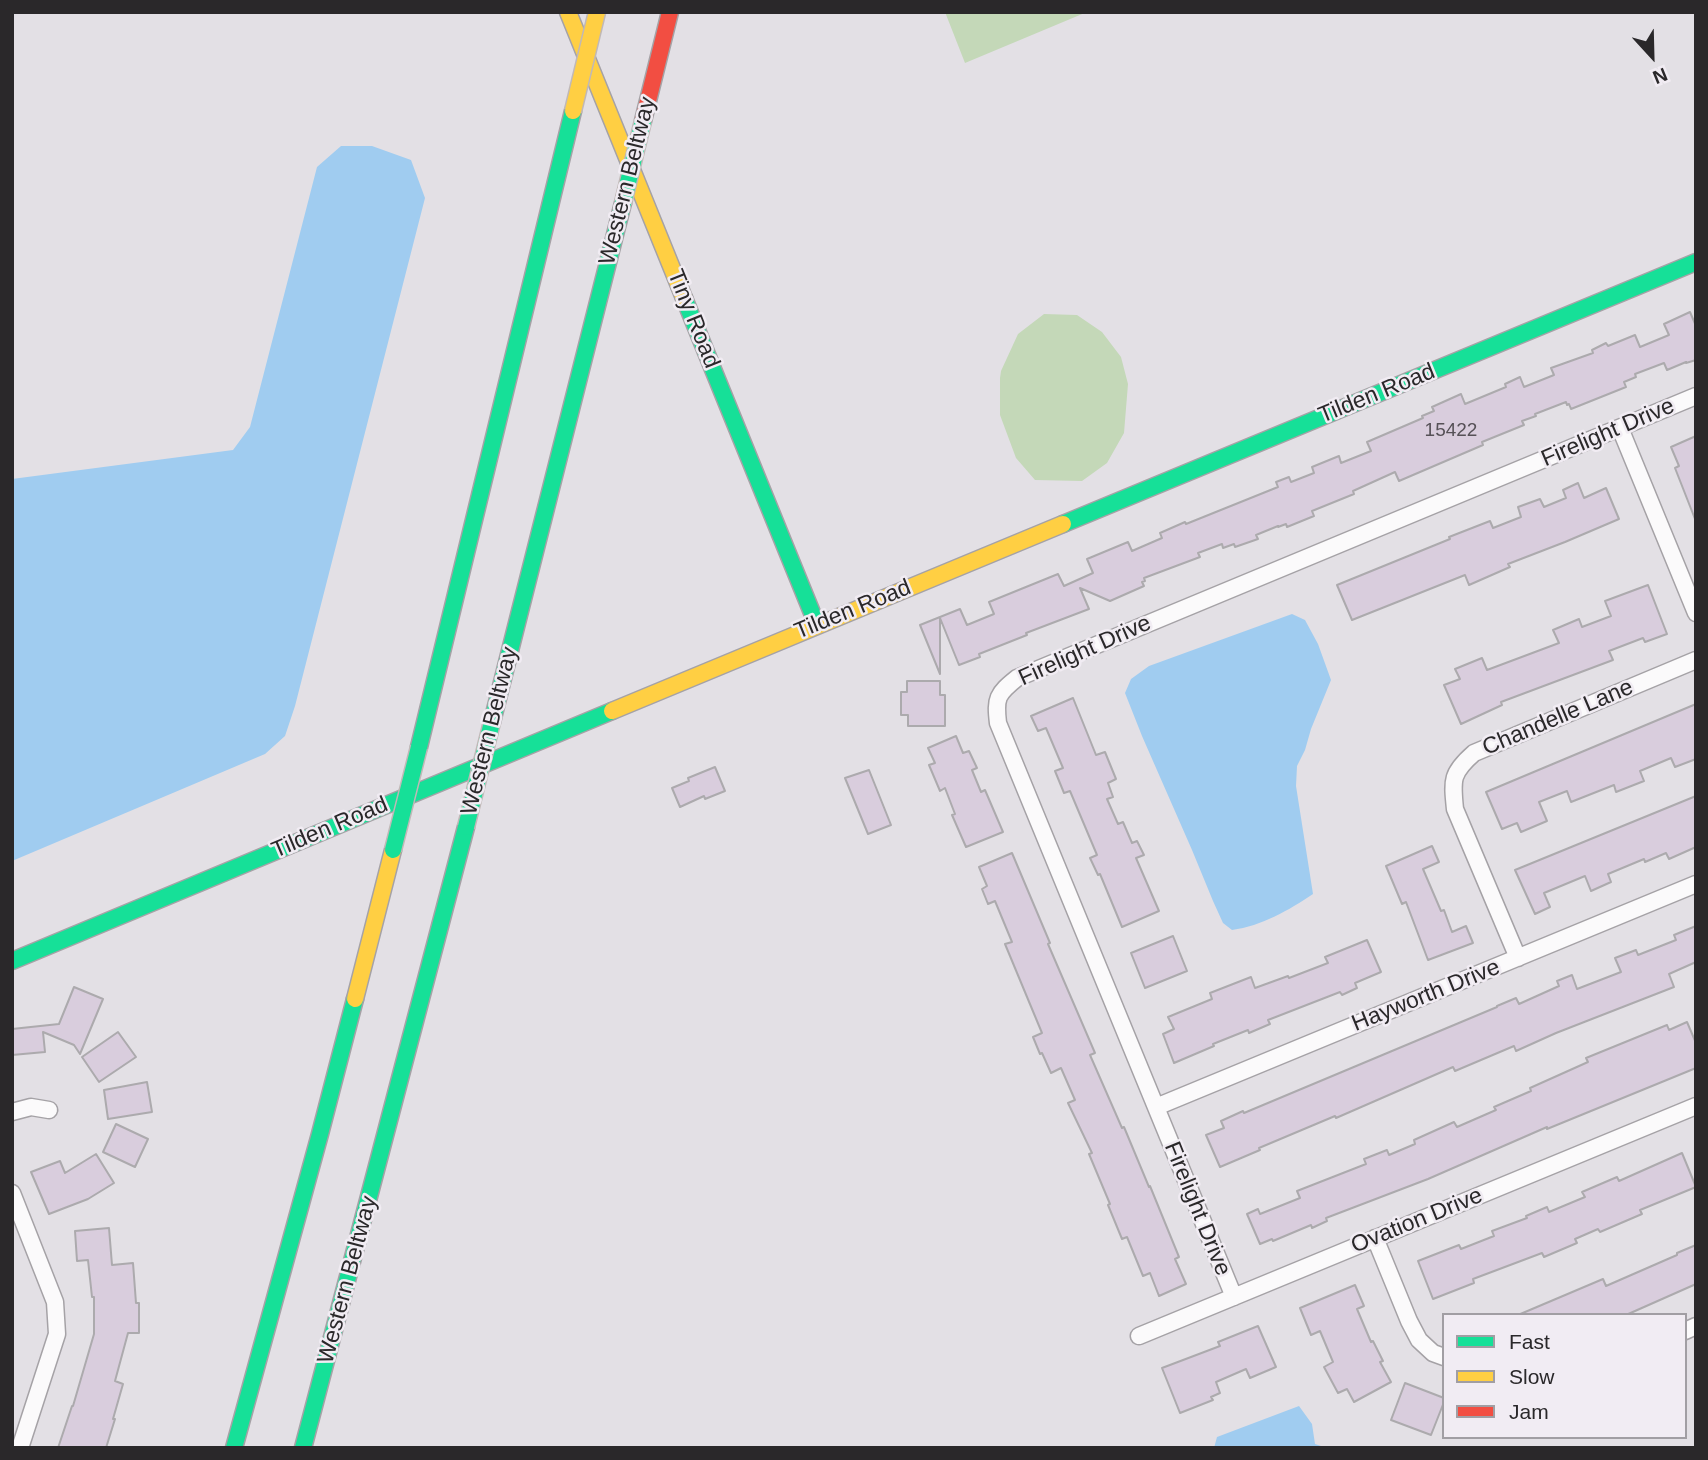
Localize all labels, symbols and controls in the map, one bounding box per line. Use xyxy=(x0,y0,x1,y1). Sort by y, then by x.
north arrow xyxy=(1617,21,1687,91)
text: N xyxy=(1650,64,1670,88)
street label: Western Beltway xyxy=(594,94,662,268)
street label: Tiny Road xyxy=(661,266,725,372)
street label: Tilden Road xyxy=(1315,358,1439,430)
street label: Firelight Drive xyxy=(1537,393,1679,473)
house number: 15422 xyxy=(1425,420,1477,442)
street label: Tilden Road xyxy=(791,574,915,646)
street label: Firelight Drive xyxy=(1015,610,1155,692)
street label: Western Beltway xyxy=(456,644,524,818)
street label: Chandelle Lane xyxy=(1478,674,1638,762)
street label: Tilden Road xyxy=(268,791,392,865)
street label: Hayworth Drive xyxy=(1348,954,1504,1038)
street label: Firelight Drive xyxy=(1158,1138,1236,1280)
street label: Ovation Drive xyxy=(1347,1182,1487,1260)
street label: Western Beltway xyxy=(312,1193,384,1367)
legend xyxy=(1442,1313,1687,1439)
text: Fast xyxy=(1509,1330,1550,1353)
text: Slow xyxy=(1509,1365,1555,1388)
text: Jam xyxy=(1509,1400,1549,1423)

